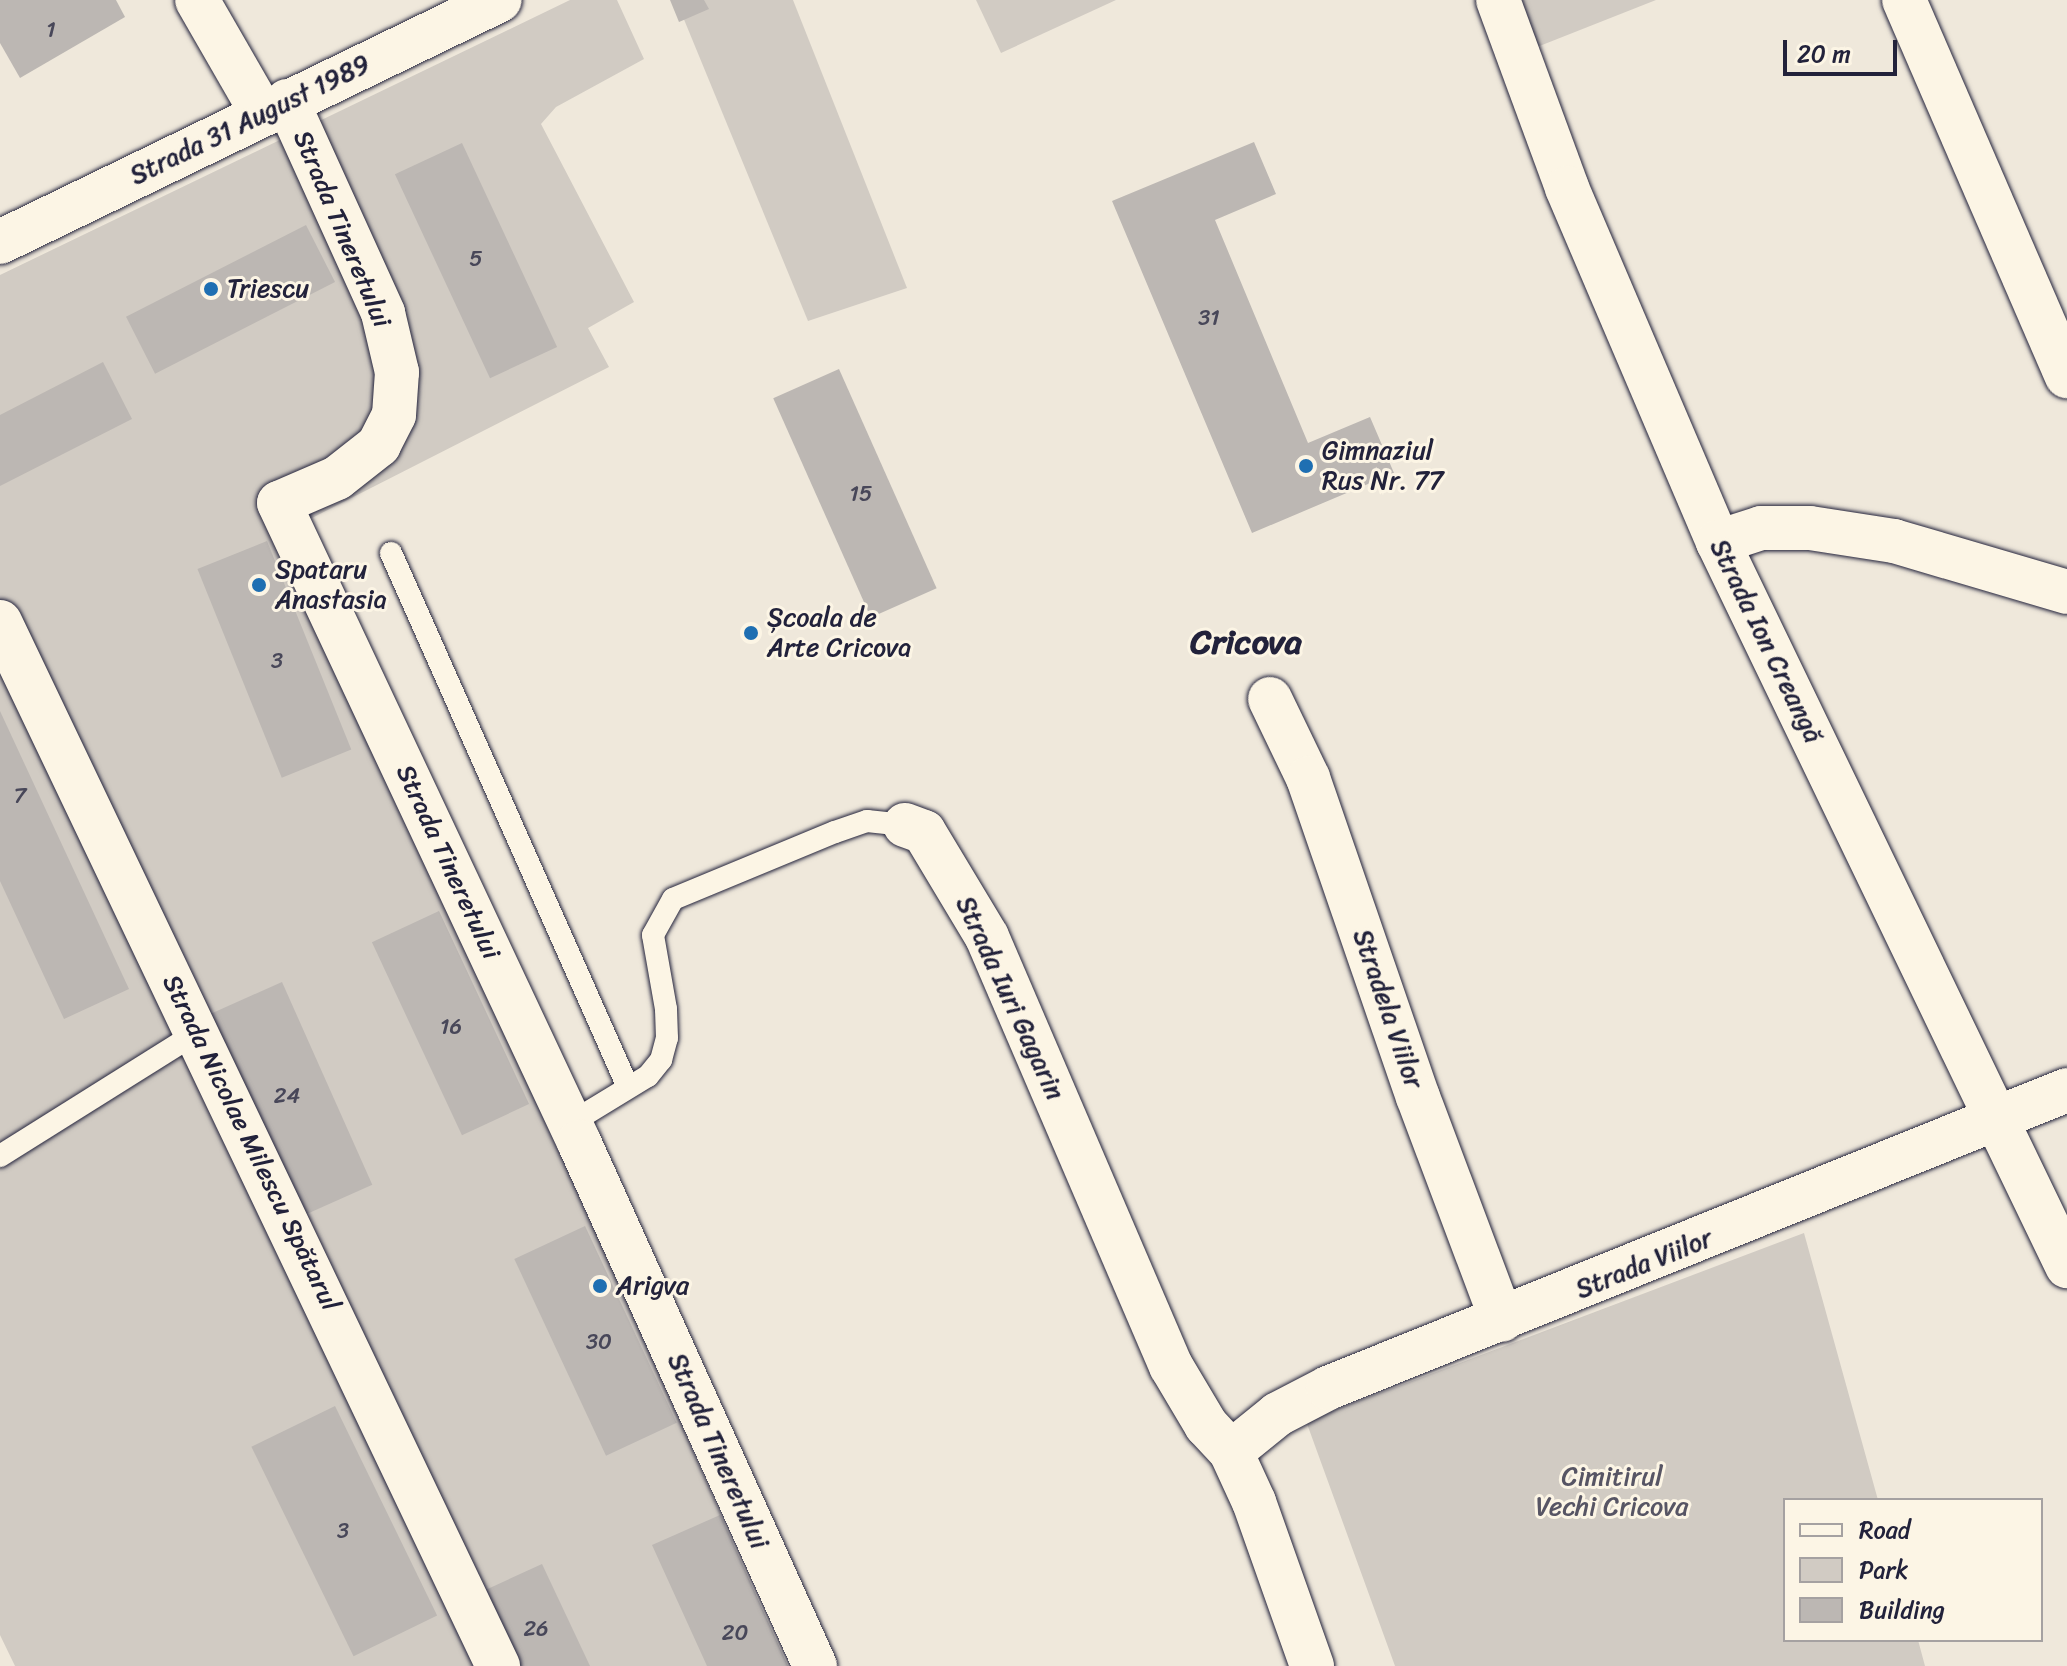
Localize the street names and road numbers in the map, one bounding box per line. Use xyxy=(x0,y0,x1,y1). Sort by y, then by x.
street label: Strada 31 August 1989 xyxy=(125,48,375,192)
street label: Strada Tineretului xyxy=(287,126,397,332)
street label: Strada Ion Creangă xyxy=(1703,534,1829,748)
street label: Strada Tineretului xyxy=(389,760,507,964)
street label: Strada Iuri Gagarin xyxy=(949,891,1071,1105)
street label: Stradela Viilor xyxy=(1346,925,1430,1093)
street label: Strada Nicolae Milescu Spătarul xyxy=(156,969,346,1317)
street label: Strada Viilor xyxy=(1571,1222,1717,1306)
street label: Strada Tineretului xyxy=(661,1349,775,1553)

